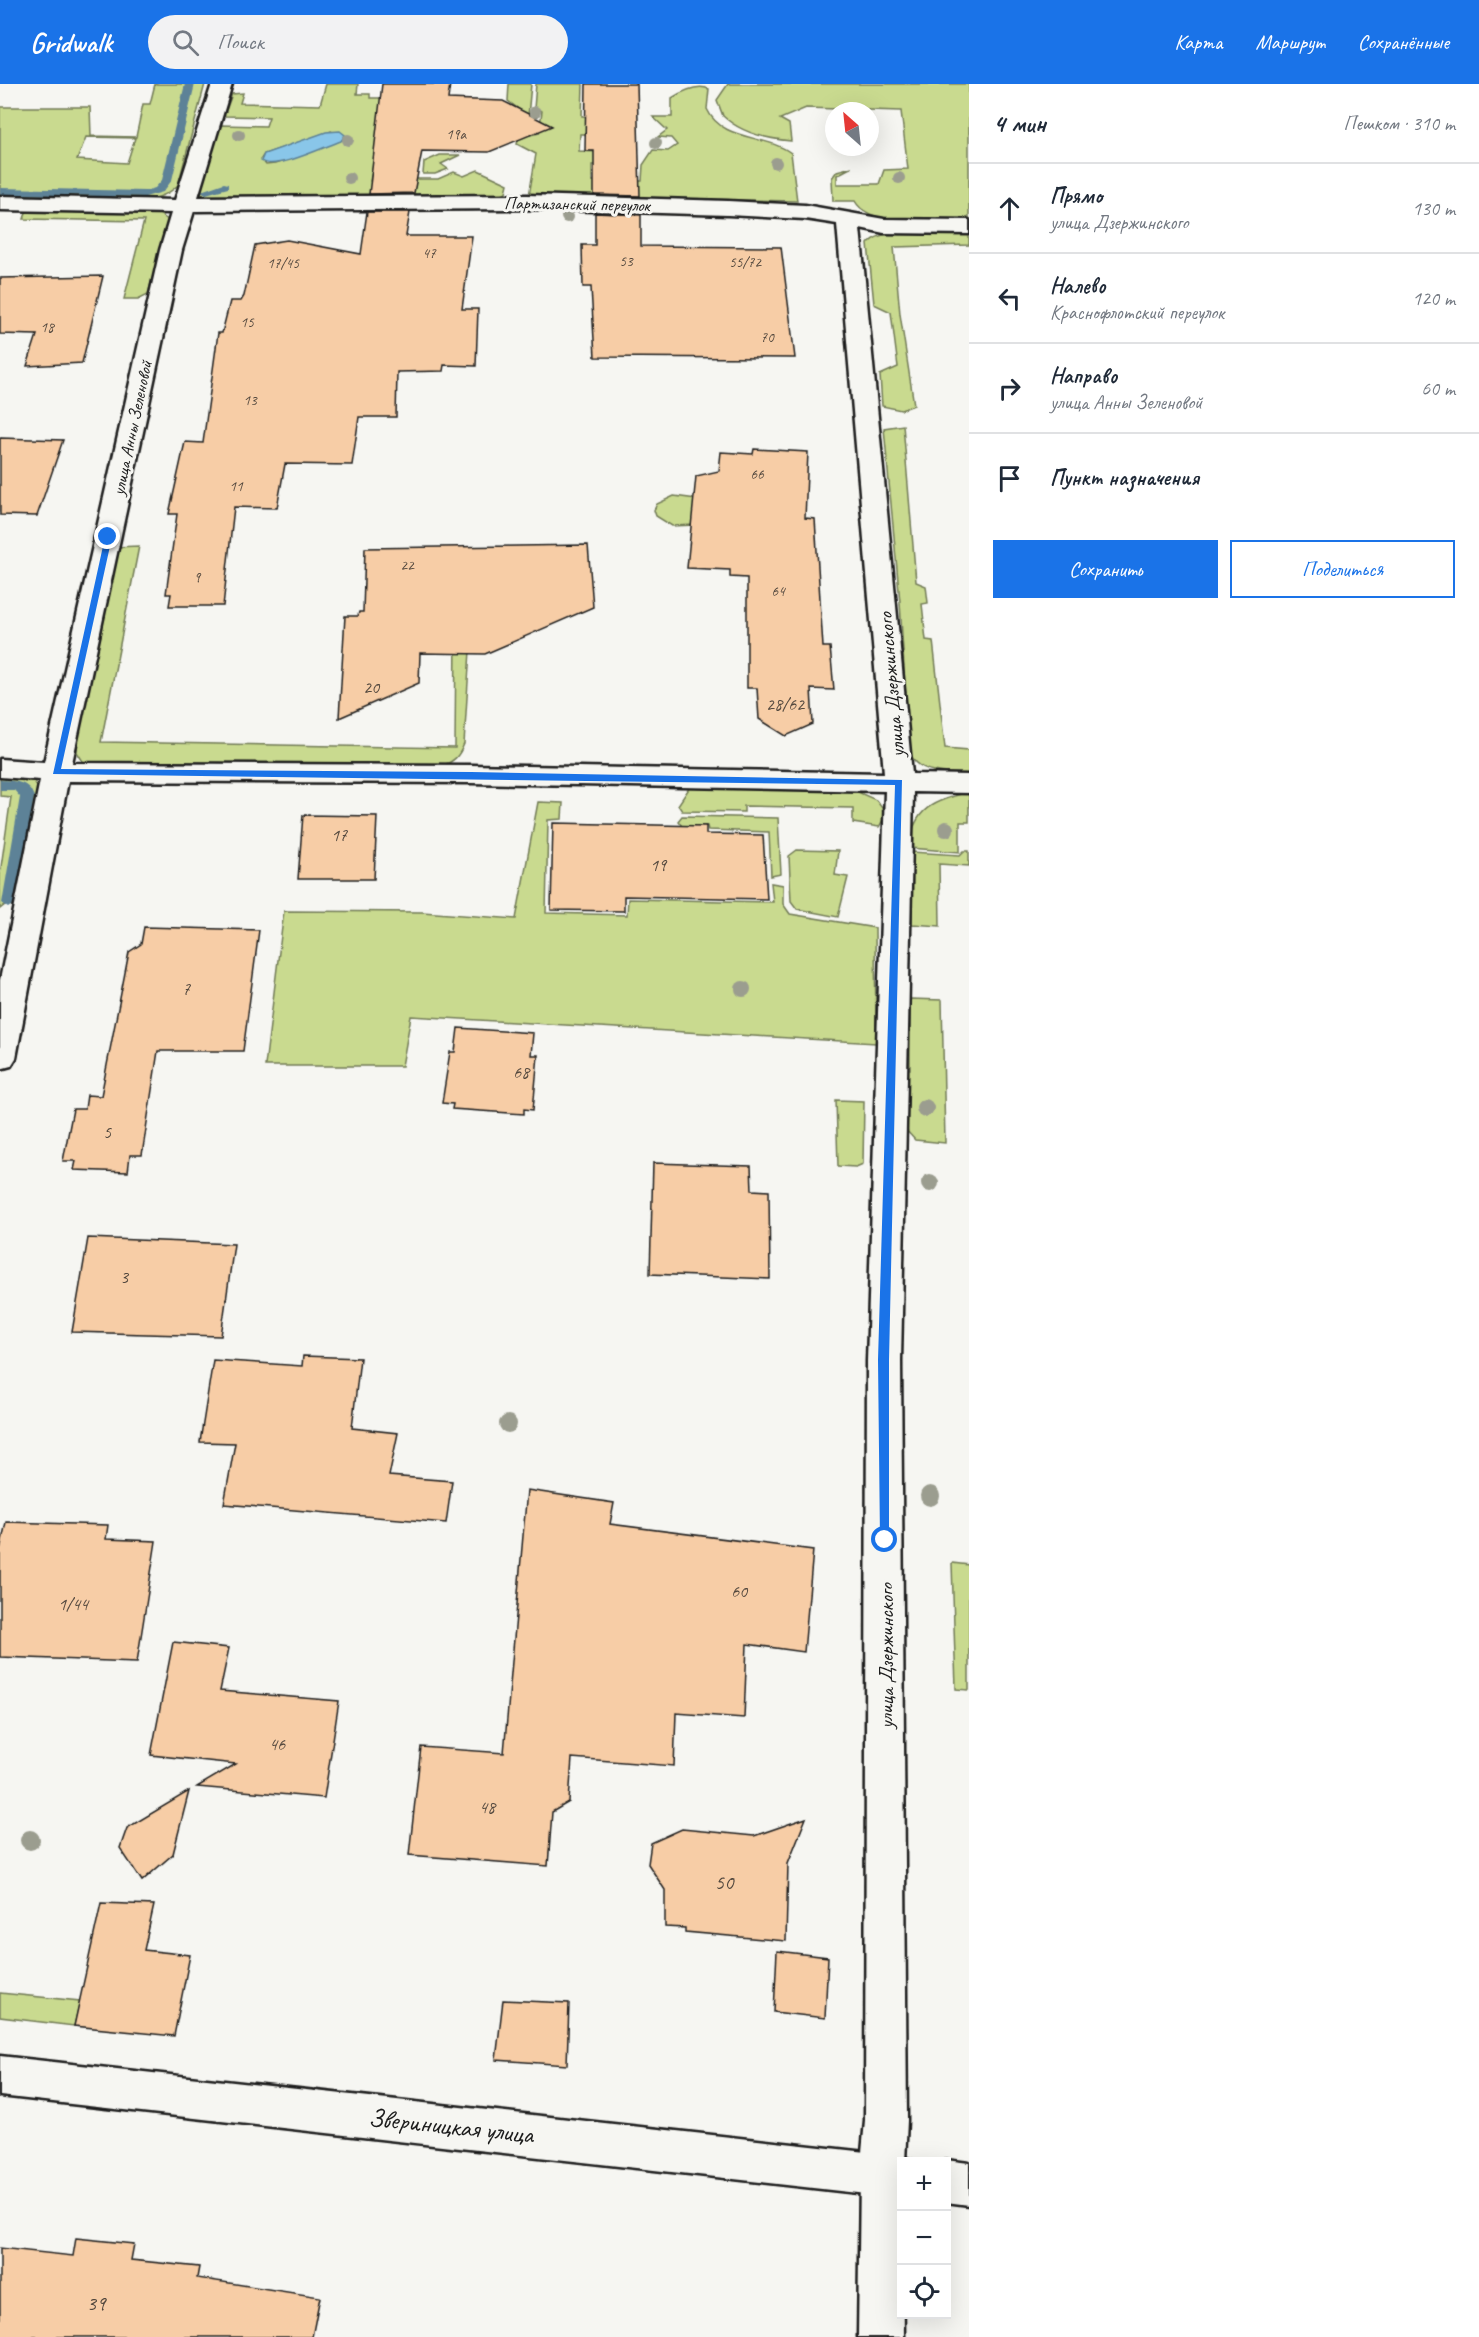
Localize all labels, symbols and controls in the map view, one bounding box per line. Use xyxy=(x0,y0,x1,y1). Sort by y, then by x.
search box xyxy=(148,15,568,69)
text: Gridwalk xyxy=(30,25,112,60)
icon: search xyxy=(169,26,202,59)
text: Поиск xyxy=(217,28,264,56)
text: Карта xyxy=(1174,29,1223,55)
text: Маршрут xyxy=(1256,29,1325,55)
text: Сохранённые xyxy=(1358,29,1449,55)
north arrow xyxy=(825,102,879,156)
text: 4 мин xyxy=(993,107,1046,140)
text: Пешком · 310 m xyxy=(1343,111,1455,136)
house number: 19а xyxy=(446,125,467,144)
text: Прямо xyxy=(1050,182,1102,210)
street label: Партизанский переулок xyxy=(504,192,652,216)
icon: ahead xyxy=(993,192,1026,225)
text: 130 m xyxy=(1412,196,1455,221)
text: улица Дзержинского xyxy=(1050,210,1189,235)
house number: 47 xyxy=(422,244,437,263)
house number: 53 xyxy=(619,252,634,271)
house number: 55/72 xyxy=(729,253,762,272)
house number: 17/45 xyxy=(267,254,300,273)
text: Налево xyxy=(1050,272,1106,300)
icon: left xyxy=(993,282,1026,315)
text: 120 m xyxy=(1412,286,1455,311)
text: Краснофлотский переулок xyxy=(1050,300,1224,325)
house number: 15 xyxy=(240,313,255,332)
house number: 18 xyxy=(40,318,55,337)
house number: 70 xyxy=(760,328,775,347)
street label: улица Анны Зеленовой xyxy=(107,357,157,498)
text: Направо xyxy=(1050,362,1117,390)
icon: right xyxy=(993,372,1026,405)
text: 60 m xyxy=(1421,376,1455,401)
text: улица Анны Зеленовой xyxy=(1050,390,1202,415)
house number: 13 xyxy=(243,391,258,410)
icon: arrive xyxy=(993,462,1026,495)
text: Пункт назначения xyxy=(1050,464,1199,492)
house number: 66 xyxy=(750,465,765,484)
house number: 11 xyxy=(229,477,244,496)
route end xyxy=(94,523,120,549)
button: Сохранить xyxy=(993,540,1218,598)
button: Поделиться xyxy=(1230,540,1455,598)
house number: 22 xyxy=(400,556,415,575)
house number: 9 xyxy=(194,568,202,587)
house number: 64 xyxy=(771,582,786,601)
street label: улица Дзержинского xyxy=(872,610,910,761)
house number: 20 xyxy=(363,676,381,698)
house number: 28/62 xyxy=(766,693,806,715)
house number: 17 xyxy=(331,824,348,846)
house number: 19 xyxy=(650,854,668,876)
house number: 7 xyxy=(182,978,191,1000)
house number: 68 xyxy=(513,1061,531,1083)
house number: 5 xyxy=(103,1121,112,1143)
house number: 3 xyxy=(120,1266,130,1288)
route start xyxy=(871,1526,897,1552)
house number: 60 xyxy=(731,1580,749,1602)
street label: улица Дзержинского xyxy=(873,1582,899,1731)
house number: 1/44 xyxy=(58,1593,90,1615)
house number: 46 xyxy=(269,1733,286,1755)
house number: 48 xyxy=(479,1796,497,1818)
house number: 50 xyxy=(715,1869,735,1895)
street label: Звериницкая улица xyxy=(367,2101,537,2151)
map controls xyxy=(897,2157,951,2319)
button: + xyxy=(897,2157,951,2211)
button: − xyxy=(897,2211,951,2265)
button: locate xyxy=(897,2265,951,2319)
house number: 39 xyxy=(87,2290,107,2316)

